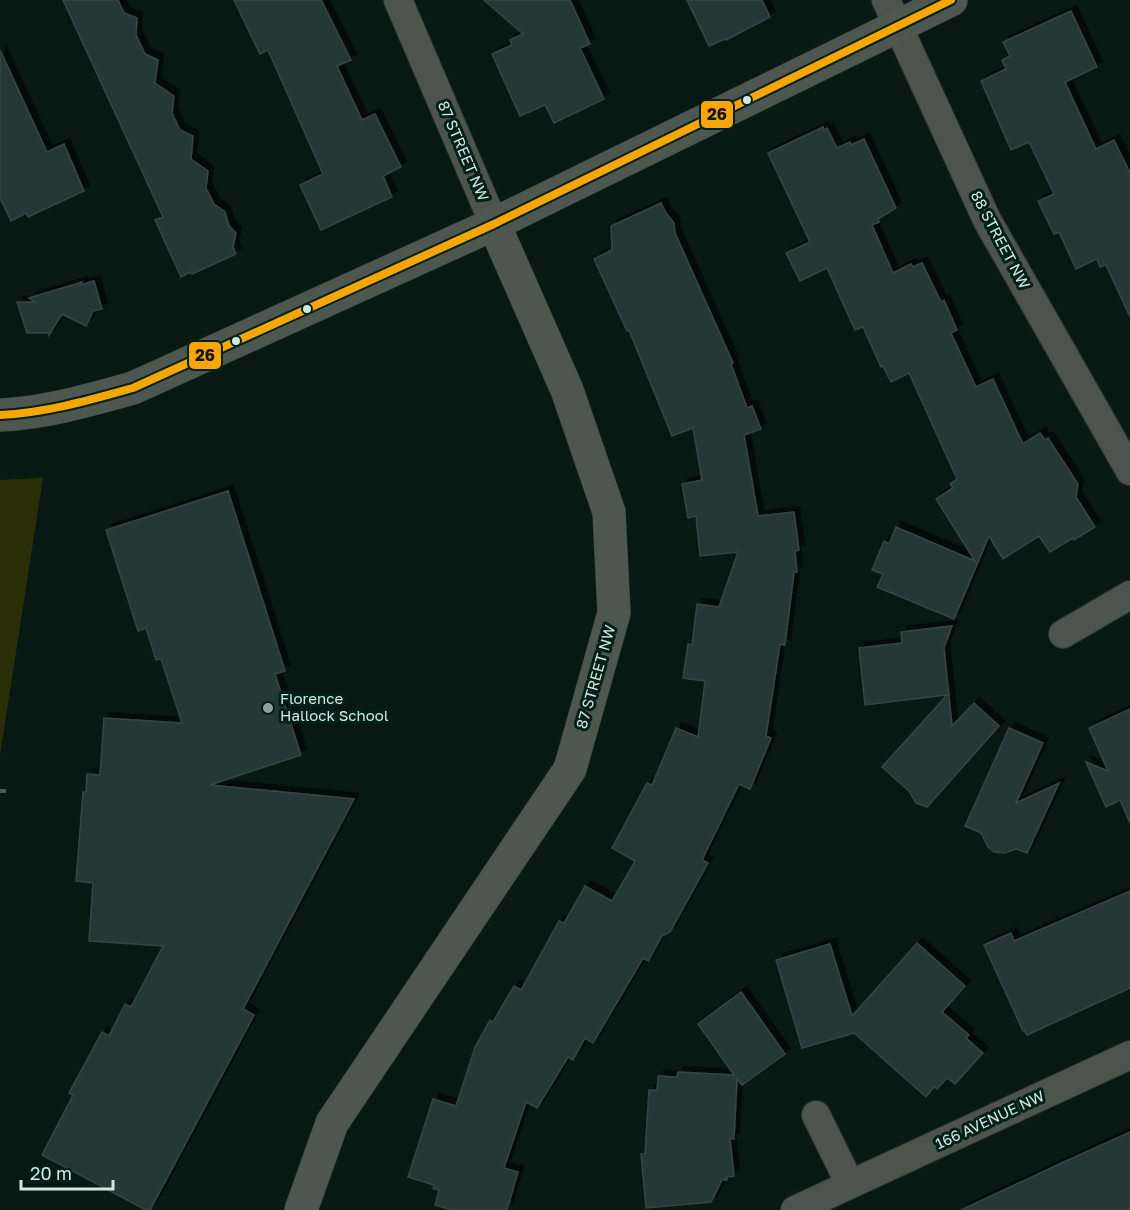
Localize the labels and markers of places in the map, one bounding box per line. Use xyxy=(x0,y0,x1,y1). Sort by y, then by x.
unlabelled marker xyxy=(741,94,753,106)
unlabelled marker xyxy=(301,303,313,315)
unlabelled marker xyxy=(230,335,242,347)
place label: Florence Hallock School xyxy=(280,689,389,724)
marker: Florence Hallock School xyxy=(261,701,275,715)

